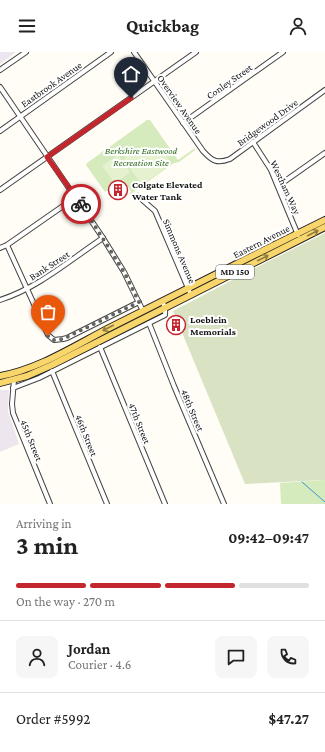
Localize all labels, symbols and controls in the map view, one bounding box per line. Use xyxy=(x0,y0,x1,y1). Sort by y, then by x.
icon: menu xyxy=(16,15,38,37)
icon: person xyxy=(287,15,309,37)
text: Quickbag xyxy=(126,16,199,36)
pin xyxy=(114,57,148,98)
street label: Eastbrook Avenue xyxy=(19,59,84,110)
street label: Conley Street xyxy=(204,61,255,101)
icon: home xyxy=(120,63,142,85)
street label: Overview Avenue xyxy=(155,73,204,136)
street label: Bridgewood Drive xyxy=(235,96,300,148)
park label: Berkshire Eastwood Recreation Site xyxy=(105,145,177,168)
street label: Westham Way xyxy=(268,158,303,216)
building icon: Colgate Elevated Water Tank xyxy=(107,179,129,201)
place label: Colgate Elevated Water Tank xyxy=(131,179,203,202)
courier xyxy=(61,184,101,224)
icon: bike xyxy=(70,193,92,215)
street label: Simmons Avenue xyxy=(161,217,198,286)
street label: Eastern Avenue xyxy=(231,222,292,260)
one-way arrow xyxy=(306,229,318,236)
street label: Bank Street xyxy=(27,248,72,282)
one-way arrow xyxy=(257,254,269,262)
road number: MD 150 xyxy=(216,265,254,279)
pin xyxy=(31,295,65,336)
icon: bag xyxy=(37,301,59,323)
building icon: Loeblein Memorials xyxy=(165,314,187,336)
place label: Loeblein Memorials xyxy=(190,314,236,337)
one-way arrow xyxy=(102,325,114,333)
street label: 48th Street xyxy=(179,388,207,433)
street label: 47th Street xyxy=(126,401,153,446)
street label: 46th Street xyxy=(73,413,100,458)
street label: 45th Street xyxy=(18,418,45,463)
text: Arriving in xyxy=(16,516,72,531)
text: 09:42–09:47 xyxy=(228,530,309,546)
text: 3 min xyxy=(16,531,78,560)
text: On the way · 270 m xyxy=(16,594,115,609)
button: person xyxy=(16,636,58,678)
button: chat xyxy=(215,636,257,678)
button: phone xyxy=(267,636,309,678)
text: Jordan xyxy=(68,641,110,657)
text: Courier · 4.6 xyxy=(68,657,131,672)
text: Order #5992 xyxy=(16,711,90,727)
text: $47.27 xyxy=(269,711,309,727)

